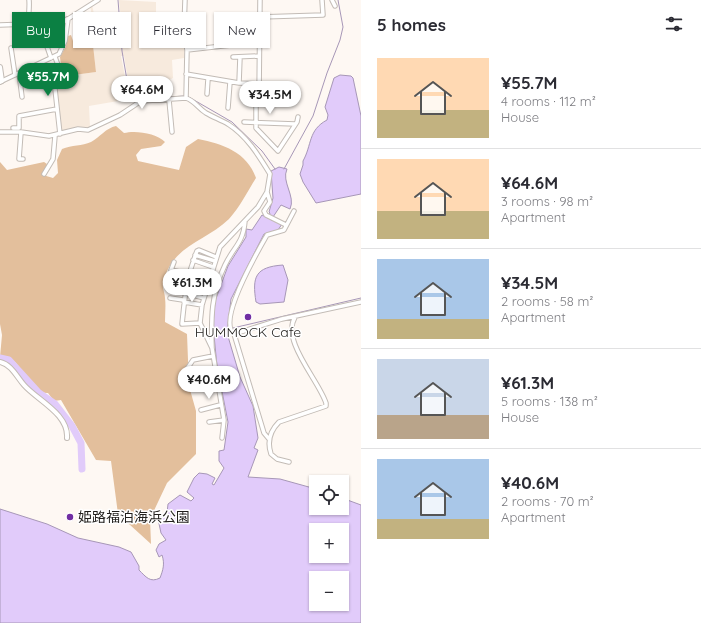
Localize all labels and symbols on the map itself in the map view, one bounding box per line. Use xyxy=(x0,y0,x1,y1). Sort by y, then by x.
pin: ¥55.7M xyxy=(15,63,81,97)
pin: ¥64.6M xyxy=(109,76,175,110)
pin: ¥34.5M xyxy=(237,81,303,115)
pin: ¥61.3M xyxy=(159,269,225,303)
marker: HUMMOCK Cafe xyxy=(243,312,253,322)
place label: HUMMOCK Cafe xyxy=(195,323,301,341)
pin: ¥40.6M xyxy=(176,366,242,400)
place label: 姫路福泊海浜公園 xyxy=(78,508,190,526)
marker: 姫路福泊海浜公園 xyxy=(65,512,75,522)

